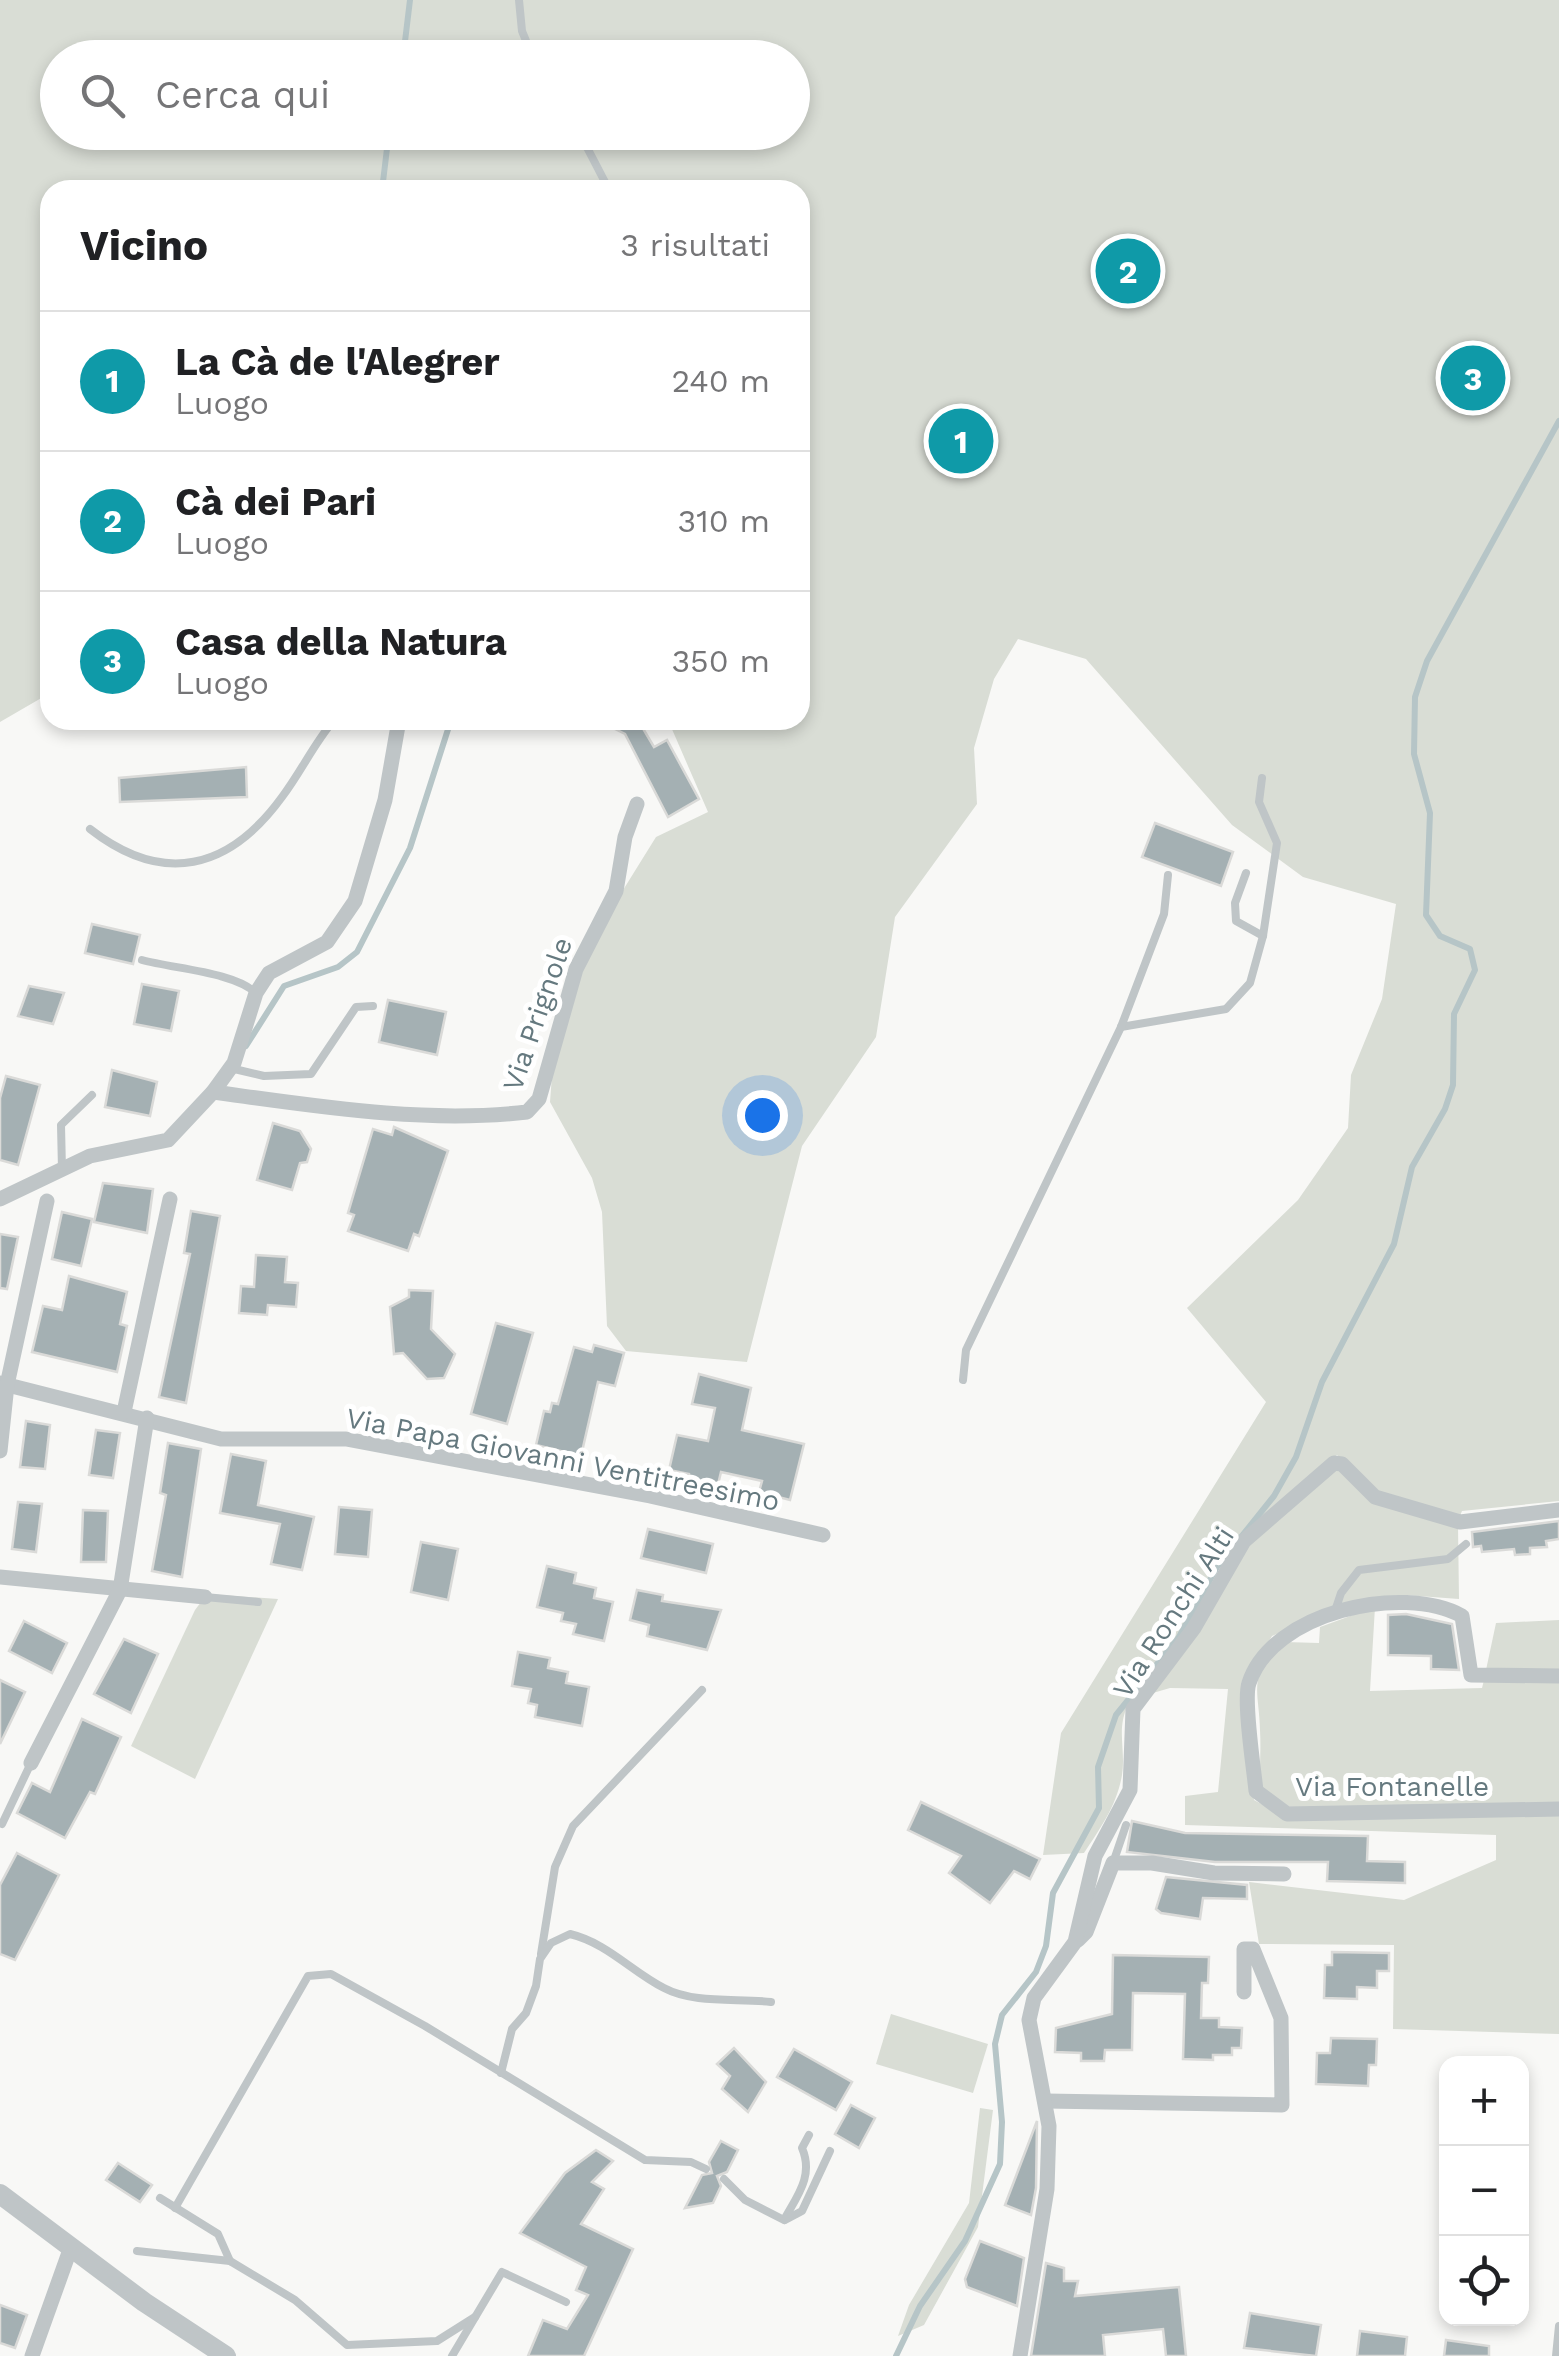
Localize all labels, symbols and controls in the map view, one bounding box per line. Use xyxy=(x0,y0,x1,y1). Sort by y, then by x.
search box xyxy=(40,40,810,150)
icon: search xyxy=(75,68,130,123)
text: Cerca qui xyxy=(155,73,330,117)
text: Vicino xyxy=(80,221,208,270)
text: 3 risultati xyxy=(620,226,770,264)
pin: 2 xyxy=(1096,234,1160,308)
text: La Cà de l'Alegrer xyxy=(175,340,500,384)
pin: 3 xyxy=(1440,340,1506,416)
text: 1 xyxy=(106,362,119,400)
text: 240 m xyxy=(671,362,770,400)
text: Luogo xyxy=(175,384,269,422)
pin: 1 xyxy=(928,404,994,478)
text: Cà dei Pari xyxy=(175,480,376,524)
text: 2 xyxy=(103,502,122,540)
text: 310 m xyxy=(678,502,770,540)
text: Luogo xyxy=(175,524,269,562)
text: Casa della Natura xyxy=(175,620,507,664)
text: 3 xyxy=(103,642,122,680)
text: 350 m xyxy=(671,642,770,680)
text: Luogo xyxy=(175,664,269,702)
street label: Via Prignole xyxy=(496,933,579,1095)
your location xyxy=(737,1090,788,1141)
street label: Via Papa Giovanni Ventitreesimo xyxy=(343,1401,782,1518)
street label: Via Ronchi Alti xyxy=(1106,1521,1241,1704)
street label: Via Fontanelle xyxy=(1295,1770,1489,1803)
map controls xyxy=(1439,2056,1529,2326)
button: + xyxy=(1439,2056,1529,2146)
button: − xyxy=(1439,2146,1529,2236)
button: locate xyxy=(1439,2236,1529,2326)

